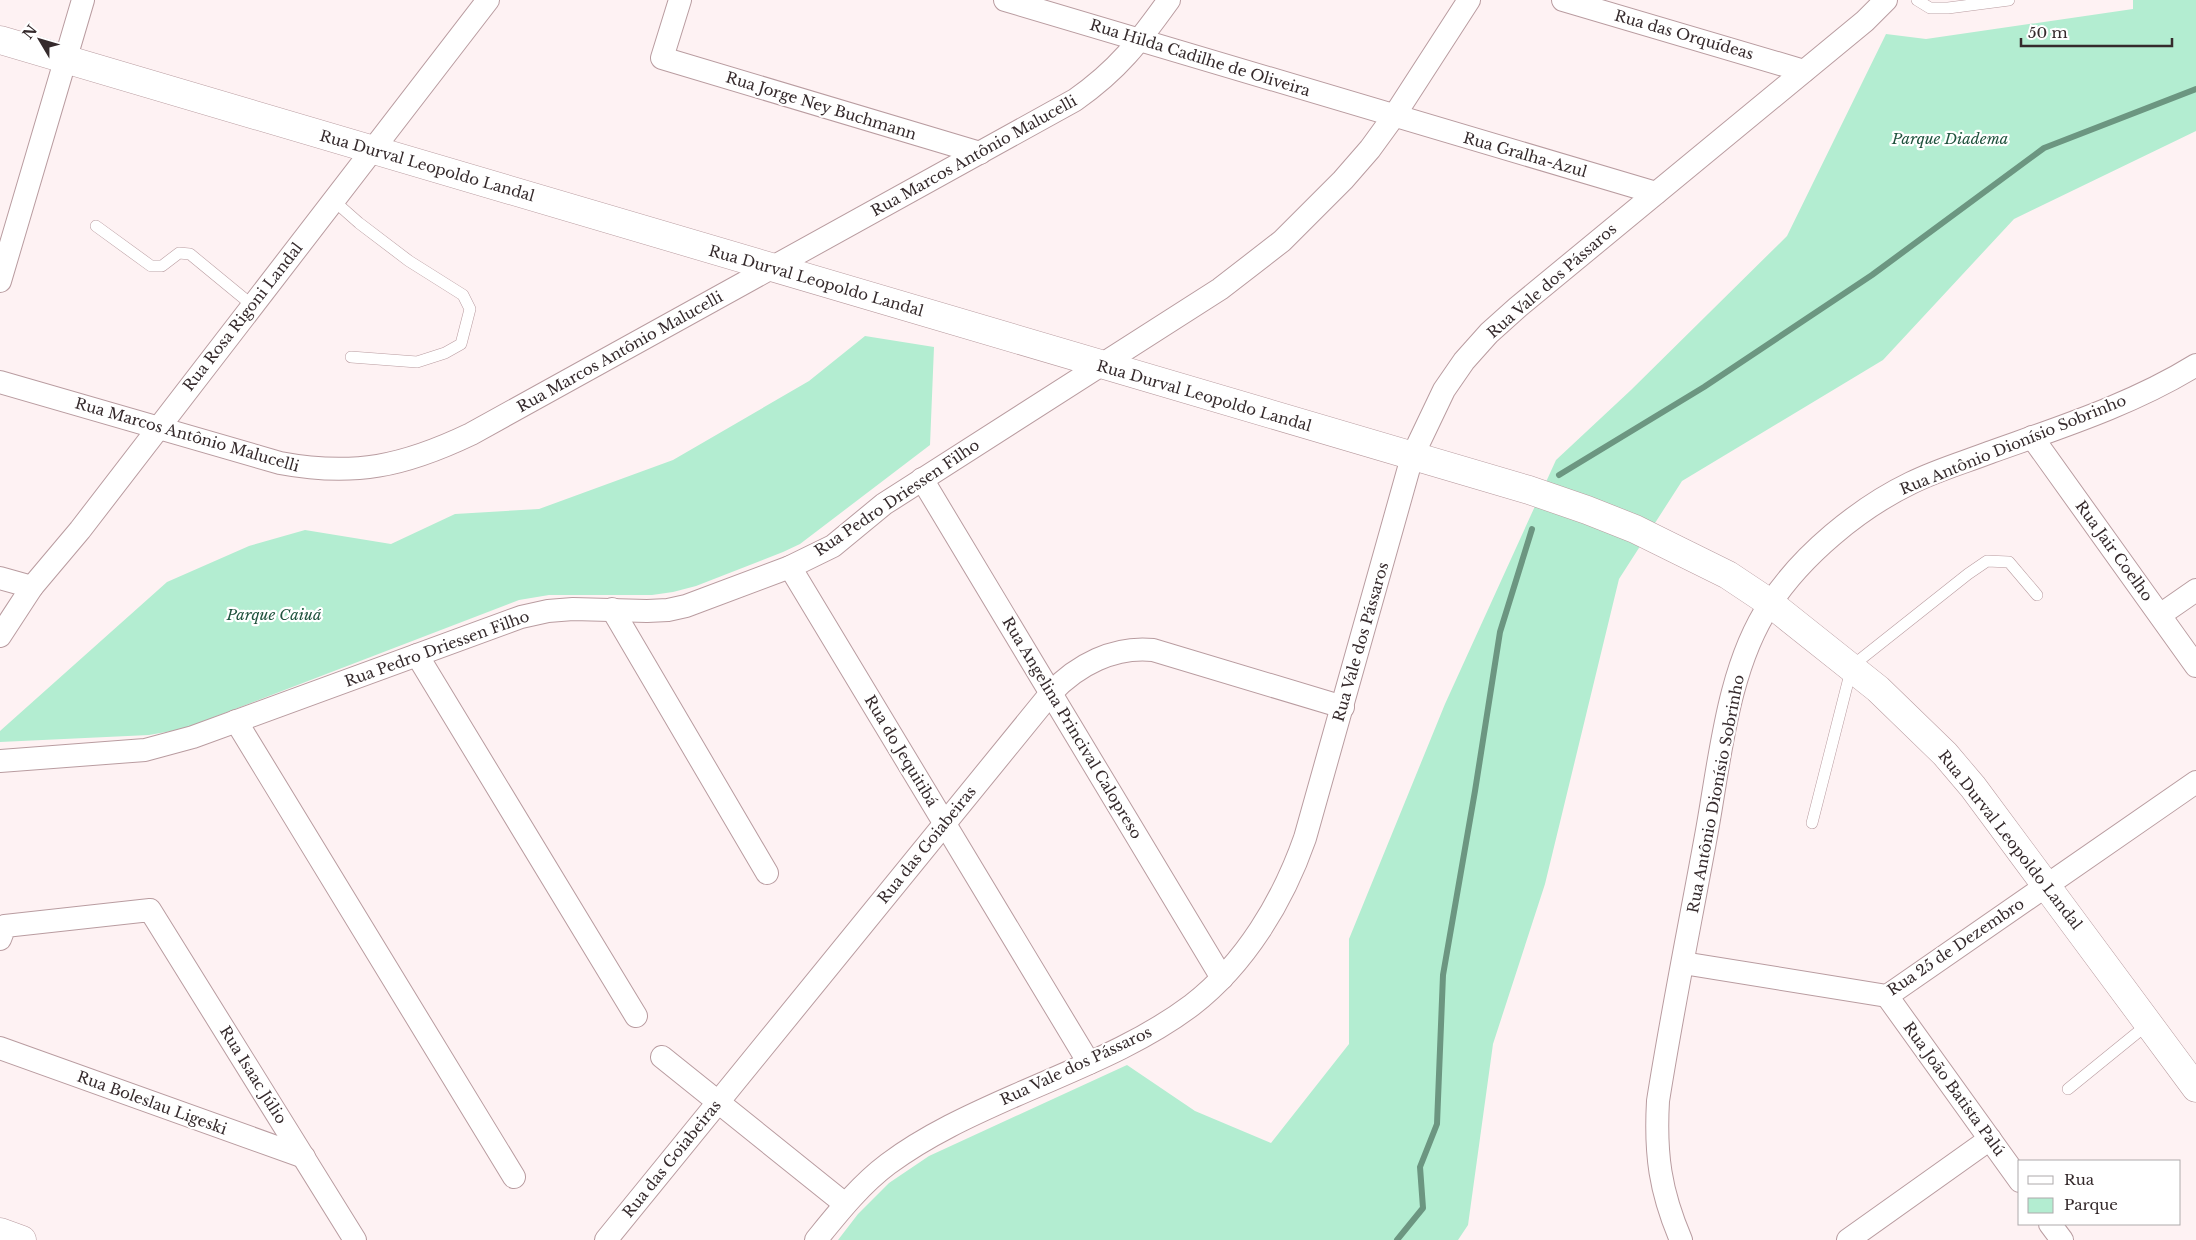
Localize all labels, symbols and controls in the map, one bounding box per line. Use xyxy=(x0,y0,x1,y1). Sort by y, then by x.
street label: Rua das Orquídeas xyxy=(1612,6,1756,64)
north arrow xyxy=(15,15,65,65)
street label: Rua Hilda Cadilhe de Oliveira xyxy=(1088,15,1313,100)
scale bar xyxy=(2021,15,2172,47)
text: N xyxy=(19,21,41,43)
text: 50 m xyxy=(2028,23,2068,42)
street label: Rua Jorge Ney Buchmann xyxy=(723,67,919,144)
street label: Rua Marcos Antônio Malucelli xyxy=(868,91,1080,220)
street label: Rua Durval Leopoldo Landal xyxy=(318,126,537,205)
street label: Rua Gralha-Azul xyxy=(1461,128,1589,181)
park label: Parque Diadema xyxy=(1891,129,2008,148)
street label: Rua Vale dos Pássaros xyxy=(1483,219,1620,342)
street label: Rua Rosa Rigoni Landal xyxy=(179,239,307,395)
street label: Rua Durval Leopoldo Landal xyxy=(707,241,926,320)
street label: Rua Marcos Antônio Malucelli xyxy=(514,287,726,416)
street label: Rua Durval Leopoldo Landal xyxy=(1095,356,1314,435)
street label: Rua Antônio Dionísio Sobrinho xyxy=(1897,390,2129,499)
street label: Rua Marcos Antônio Malucelli xyxy=(73,393,301,476)
street label: Rua Pedro Driessen Filho xyxy=(811,435,983,560)
street label: Rua Jair Coelho xyxy=(2072,497,2157,605)
street label: Rua Vale dos Pássaros xyxy=(1329,560,1392,724)
park label: Parque Caiuá xyxy=(226,605,321,624)
street label: Rua Pedro Driessen Filho xyxy=(342,606,532,691)
street label: Rua Angelina Princival Calopreso xyxy=(998,613,1147,842)
street label: Rua Antônio Dionísio Sobrinho xyxy=(1683,673,1748,915)
street label: Rua do Jequitibá xyxy=(861,692,943,810)
street label: Rua Durval Leopoldo Landal xyxy=(1934,746,2086,933)
street label: Rua das Goiabeiras xyxy=(873,782,980,907)
street label: Rua 25 de Dezembro xyxy=(1884,894,2028,999)
street label: Rua João Batista Palú xyxy=(1899,1018,2009,1159)
street label: Rua Isaac Júlio xyxy=(216,1022,291,1127)
street label: Rua Vale dos Pássaros xyxy=(997,1022,1155,1109)
street label: Rua Boleslau Ligeski xyxy=(75,1067,230,1139)
street label: Rua das Goiabeiras xyxy=(618,1096,725,1221)
legend xyxy=(2018,1160,2181,1225)
text: Rua xyxy=(2064,1170,2095,1189)
text: Parque xyxy=(2064,1195,2118,1214)

